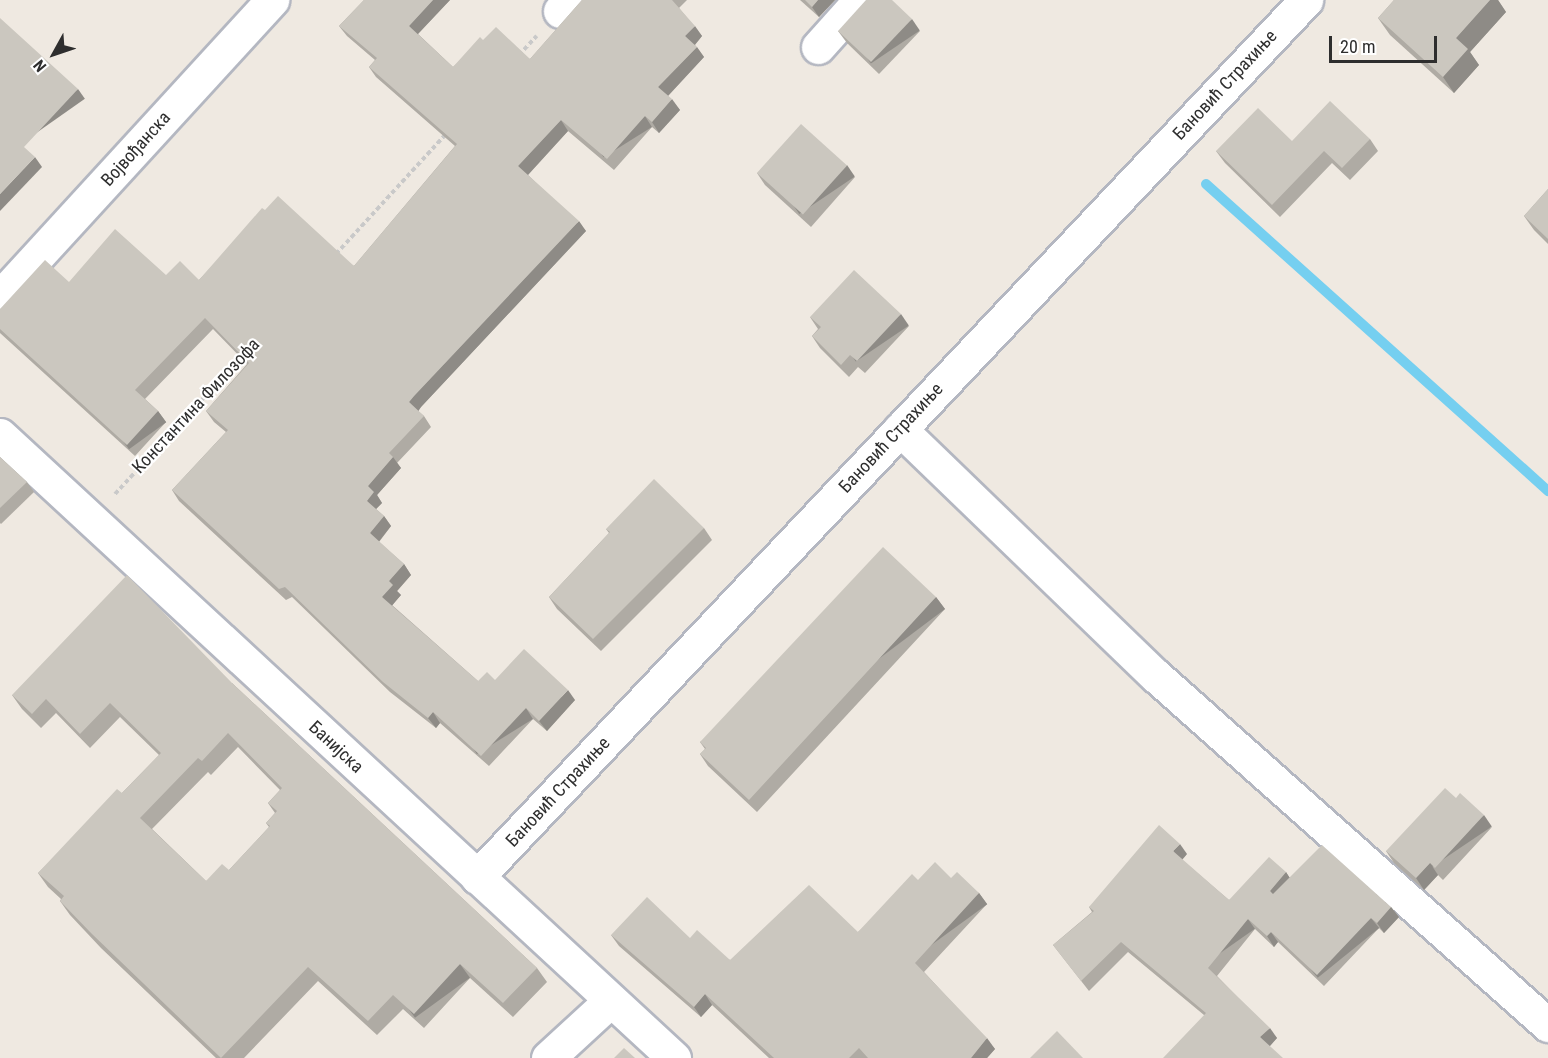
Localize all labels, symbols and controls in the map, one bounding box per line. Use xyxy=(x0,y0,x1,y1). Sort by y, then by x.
north arrow xyxy=(24,24,84,84)
scale bar xyxy=(1332,24,1440,62)
street label: Бановић Страхиње xyxy=(1169,26,1281,144)
text: 20 m xyxy=(1340,36,1375,57)
text: N xyxy=(29,56,50,76)
street label: Војвођанска xyxy=(97,107,175,191)
street label: Константина Филозофа xyxy=(128,334,264,478)
street label: Бановић Страхиње xyxy=(835,379,947,497)
street label: Банијска xyxy=(304,716,368,778)
street label: Бановић Страхиње xyxy=(502,733,614,851)

